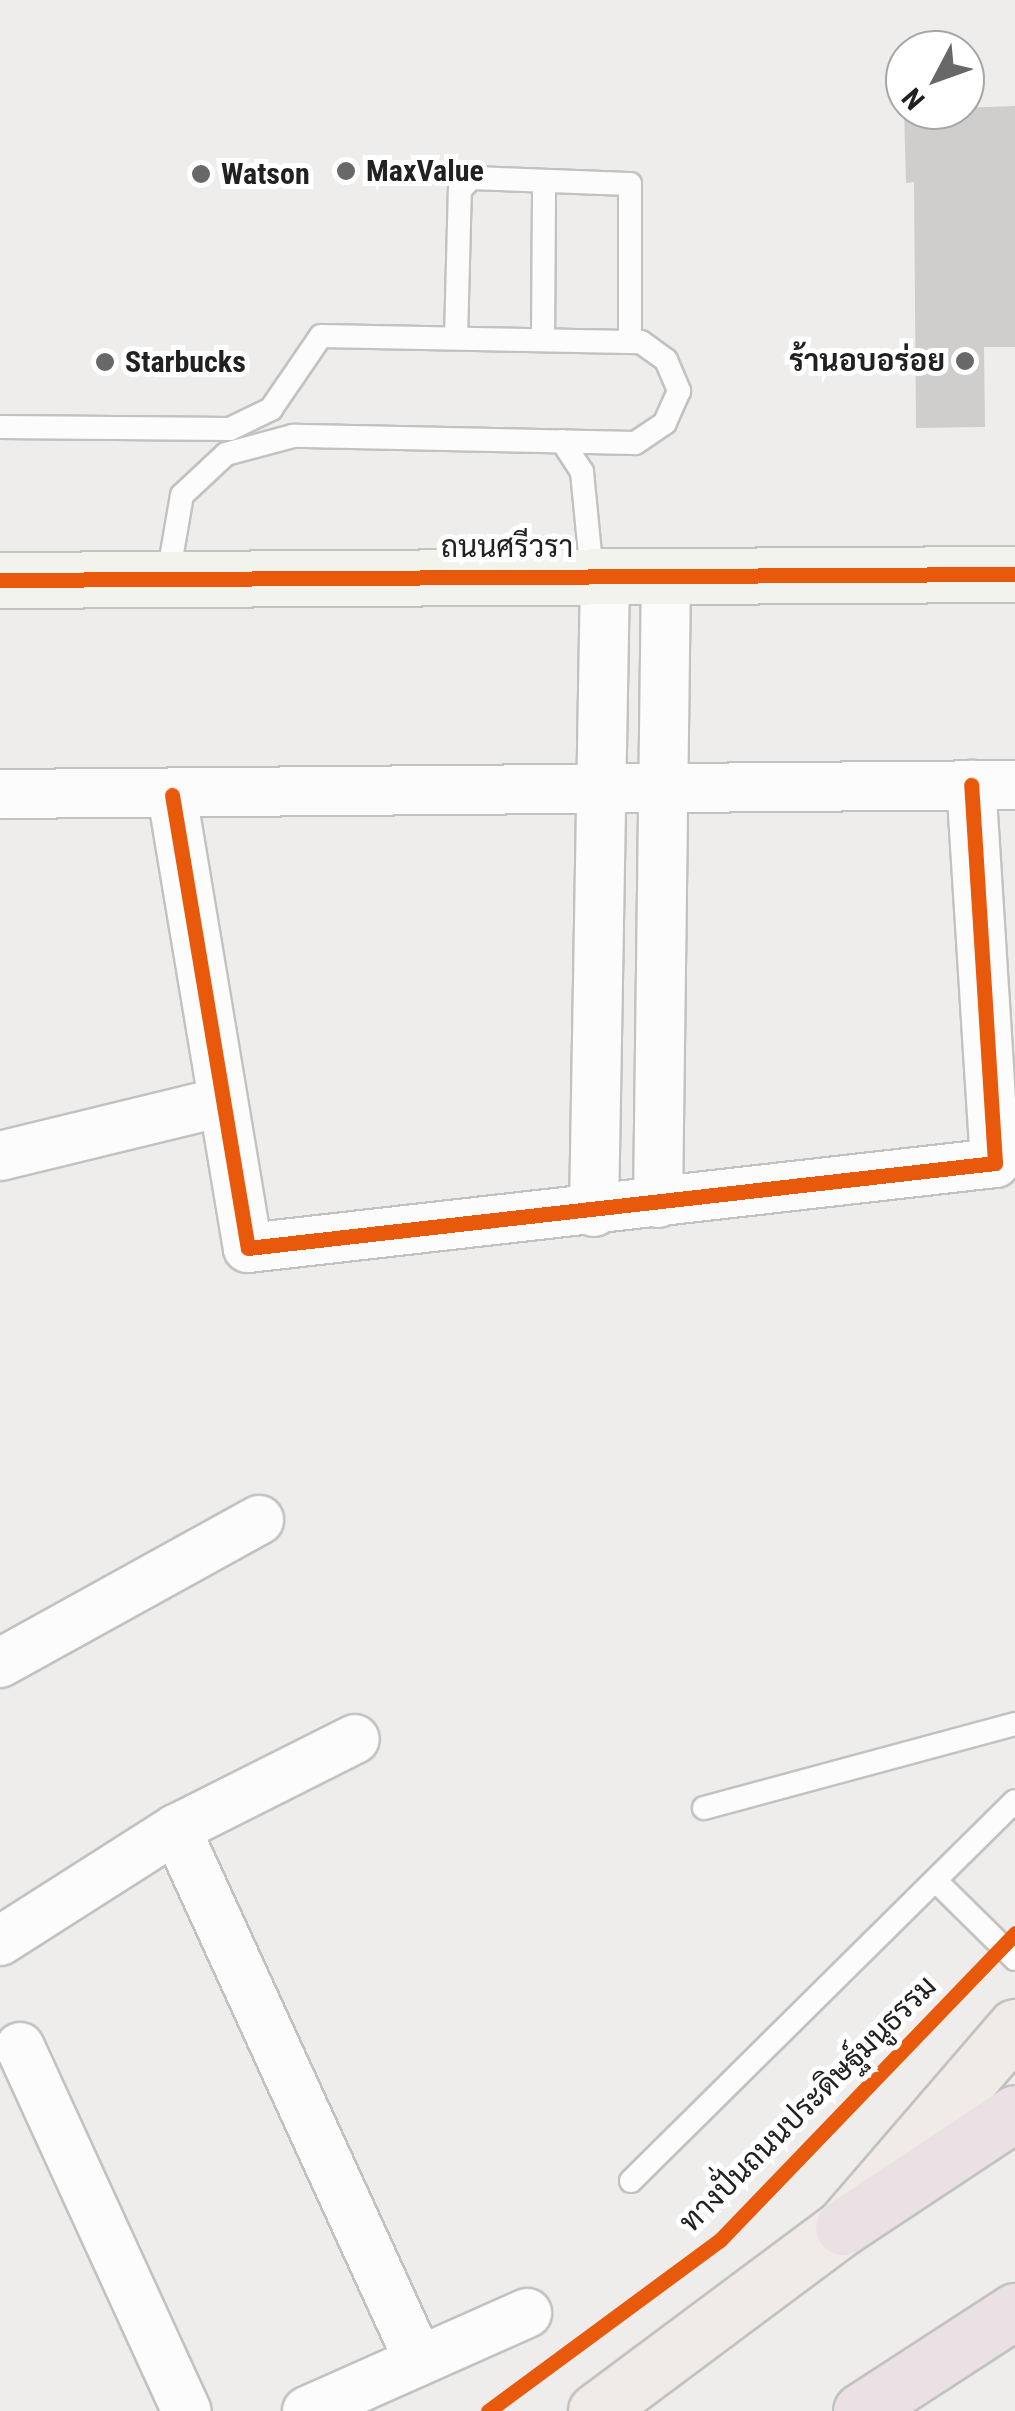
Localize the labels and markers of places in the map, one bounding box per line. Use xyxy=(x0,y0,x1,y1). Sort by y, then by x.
place label: MaxValue xyxy=(366,153,484,189)
place label: Watson xyxy=(221,156,310,192)
marker: MaxValue xyxy=(335,160,357,182)
marker: Watson xyxy=(190,163,212,185)
place label: ร้านอบอร่อย xyxy=(789,343,945,379)
place label: Starbucks xyxy=(125,344,246,380)
marker: ร้านอบอร่อย xyxy=(954,350,976,372)
marker: Starbucks xyxy=(94,351,116,373)

